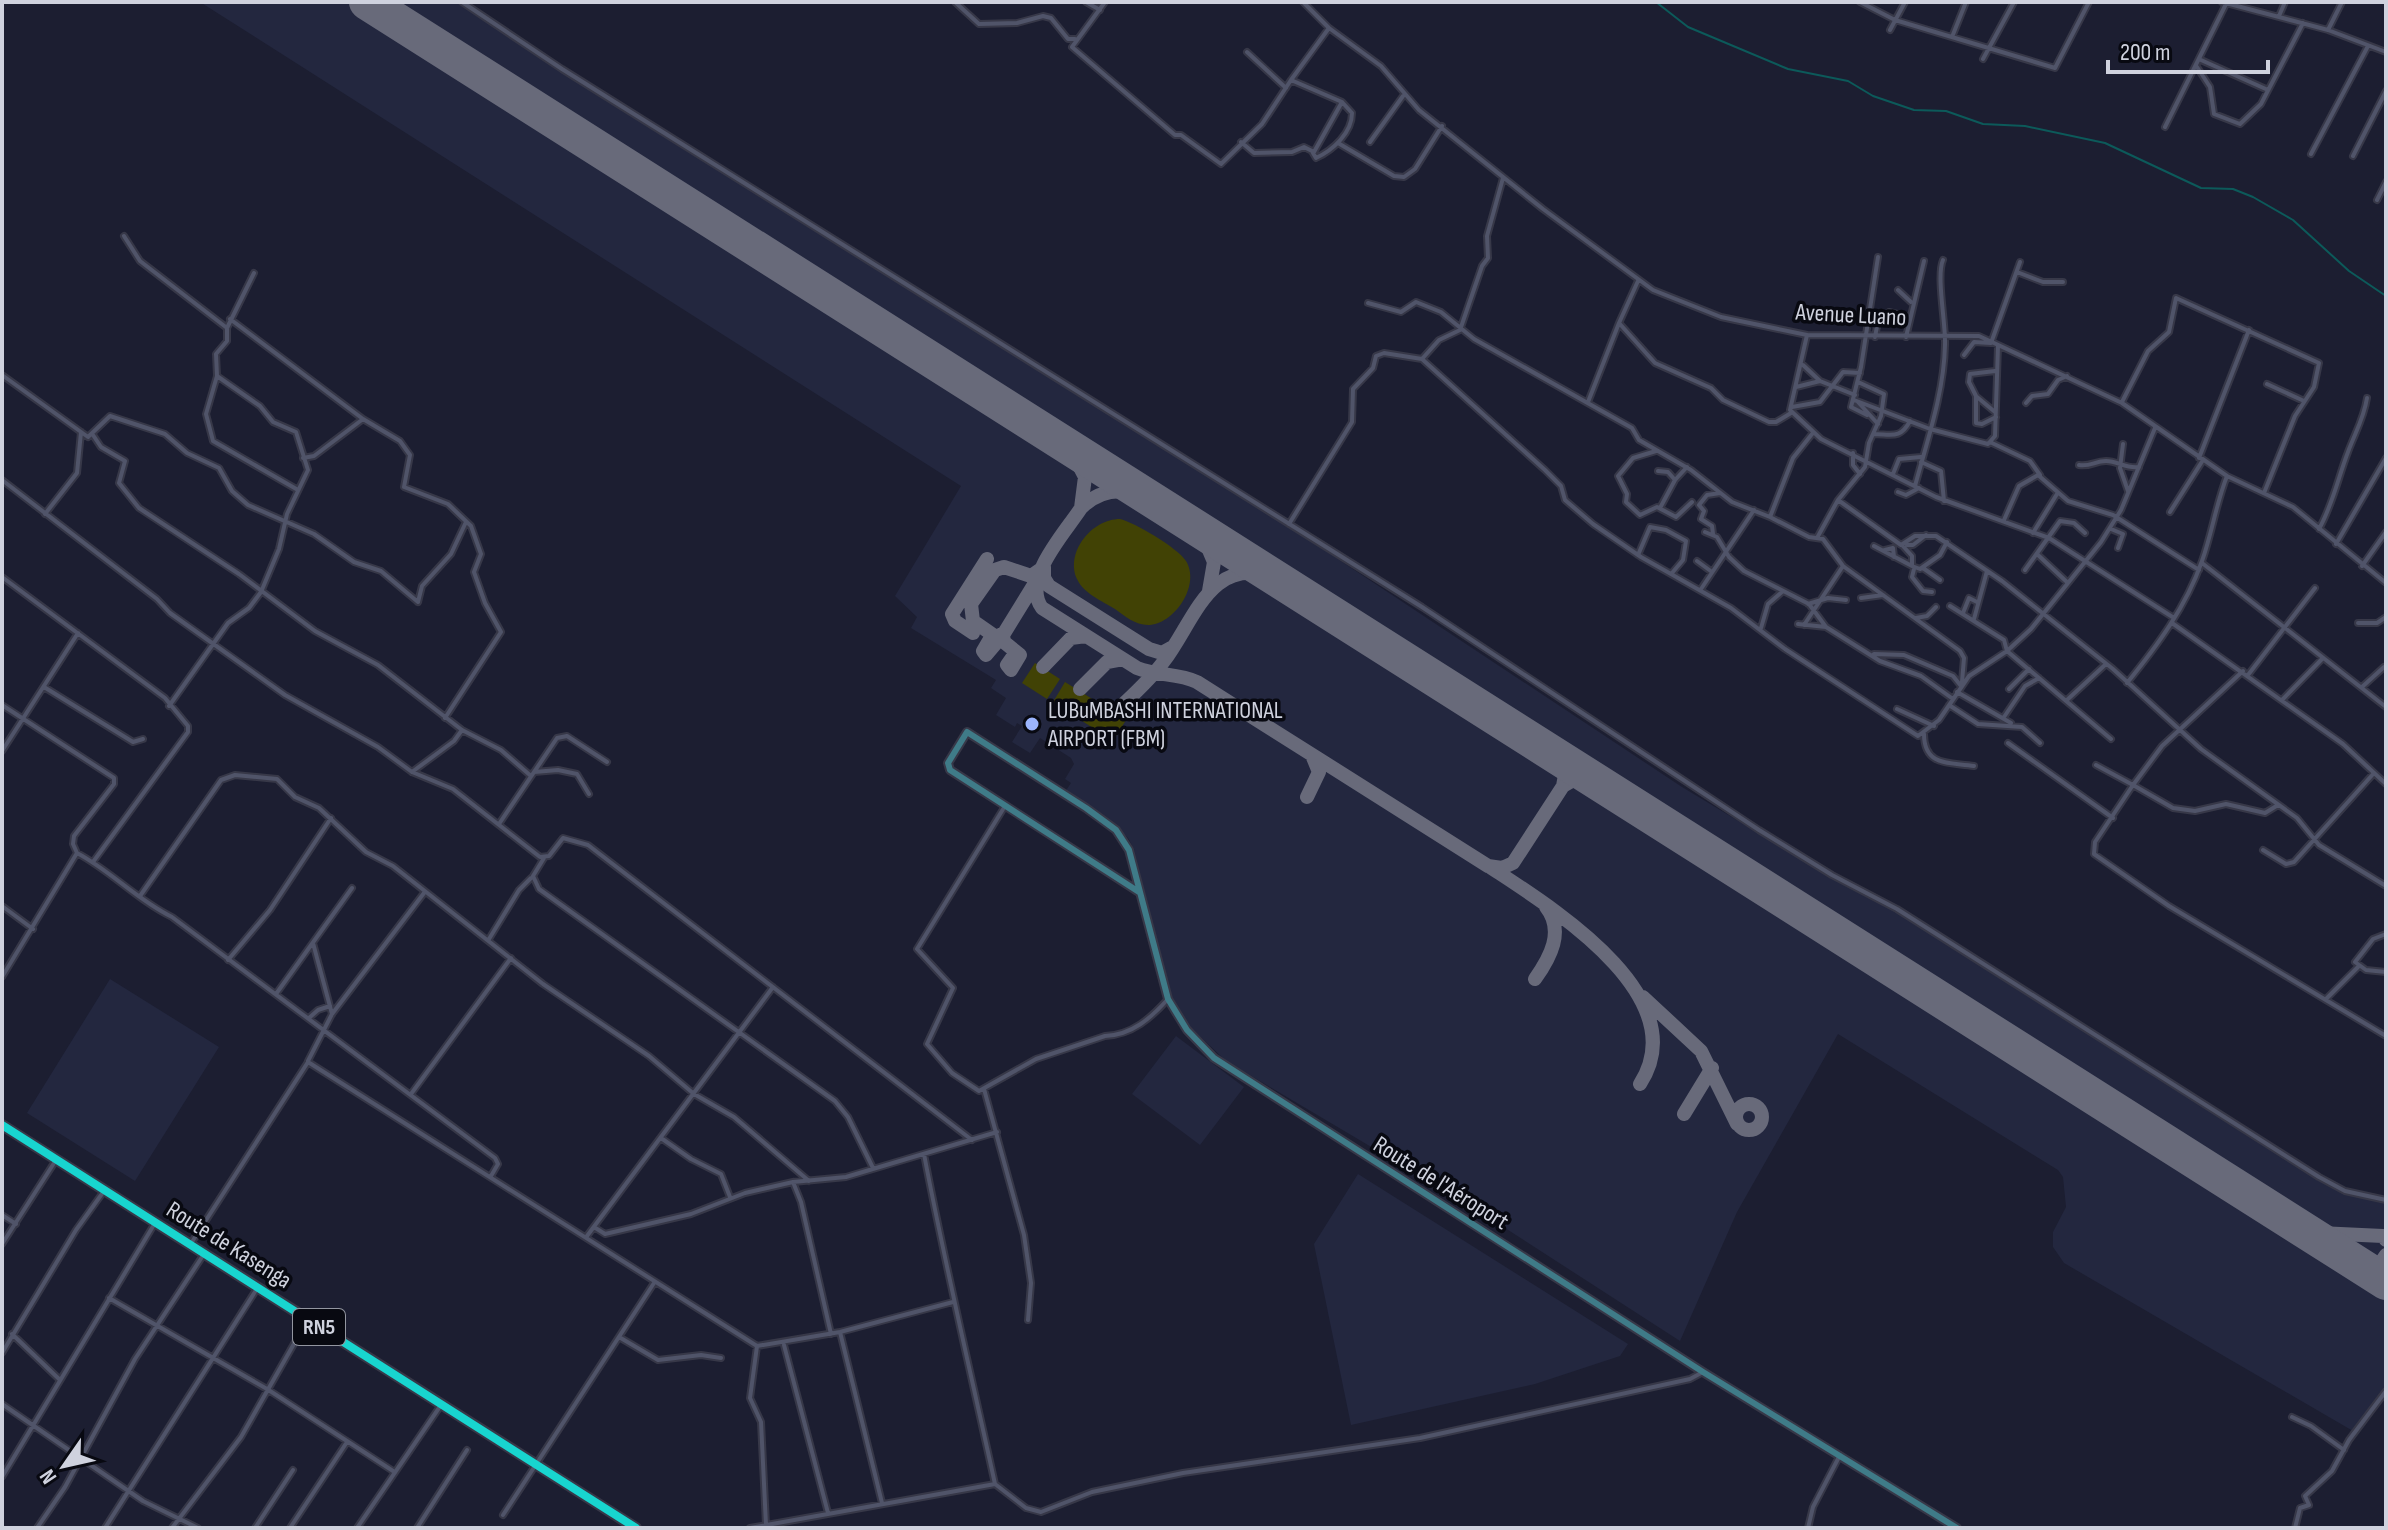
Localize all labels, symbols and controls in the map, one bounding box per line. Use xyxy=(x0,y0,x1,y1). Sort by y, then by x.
scale bar xyxy=(2108,24,2268,74)
text: 200 m xyxy=(2120,38,2171,67)
street label: Avenue Luano xyxy=(1794,298,1907,332)
place label: LUBuMBASHI INTERNATIONAL AIRPORT (FBM) xyxy=(1047,696,1283,753)
marker: LUBuMBASHI INTERNATIONAL AIRPORT (FBM) xyxy=(1023,715,1041,733)
street label: Route de l'Aéroport xyxy=(1368,1130,1514,1236)
street label: Route de Kasenga xyxy=(161,1195,297,1295)
road number: RN5 xyxy=(293,1309,345,1345)
north arrow xyxy=(24,1426,104,1506)
text: N xyxy=(34,1464,63,1489)

